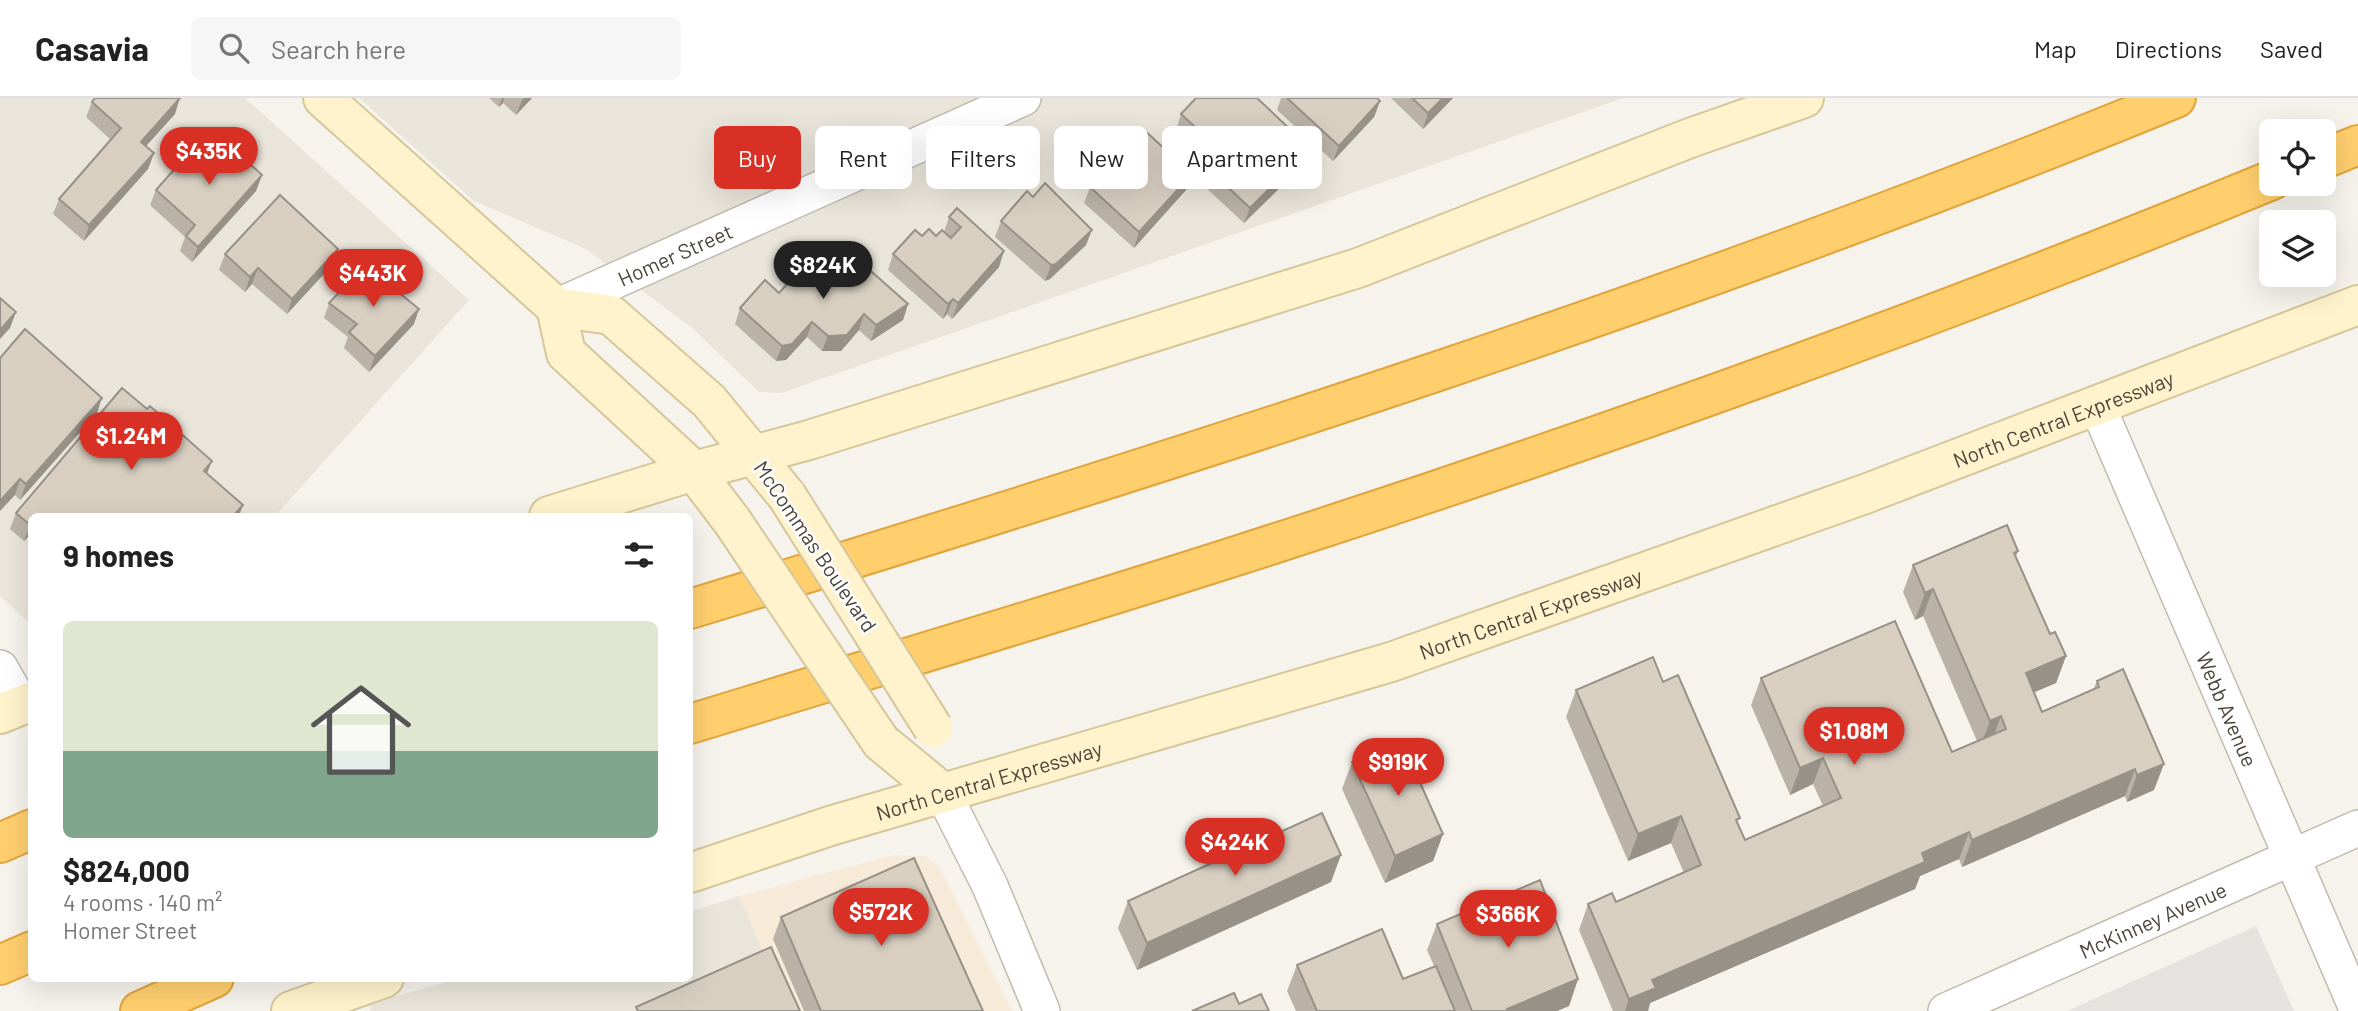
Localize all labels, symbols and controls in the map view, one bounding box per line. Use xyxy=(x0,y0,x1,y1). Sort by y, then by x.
search box xyxy=(191,17,681,80)
text: Casavia xyxy=(35,28,149,68)
icon: search xyxy=(215,29,253,67)
text: Search here xyxy=(271,33,406,64)
text: Map xyxy=(2034,34,2077,63)
text: Directions xyxy=(2115,34,2222,63)
text: Saved xyxy=(2260,34,2323,63)
map controls xyxy=(2259,119,2336,287)
button: locate xyxy=(2259,119,2336,196)
chip: Buy xyxy=(714,126,801,189)
chip: Rent xyxy=(815,126,912,189)
chip: Filters xyxy=(926,126,1040,189)
chip: New xyxy=(1054,126,1148,189)
chip: Apartment xyxy=(1162,126,1322,189)
pin: $435K xyxy=(160,127,258,187)
text: $435K xyxy=(176,136,242,164)
button: layers xyxy=(2259,210,2336,287)
street label: Homer Street xyxy=(613,217,736,290)
pin: $824K xyxy=(774,242,872,301)
pin: $443K xyxy=(324,250,422,309)
text: $824K xyxy=(790,250,856,278)
text: $443K xyxy=(339,258,407,286)
street label: North Central Expressway xyxy=(1949,364,2177,472)
pin: $1.24M xyxy=(74,412,188,472)
text: $1.24M xyxy=(96,421,166,449)
street label: McCommas Boulevard xyxy=(749,456,883,636)
icon: filters xyxy=(620,536,658,574)
text: 9 homes xyxy=(63,537,174,573)
street label: North Central Expressway xyxy=(1416,562,1645,664)
street label: Webb Avenue xyxy=(2192,648,2264,770)
icon: home xyxy=(298,667,424,793)
pin: $1.08M xyxy=(1797,708,1911,767)
text: $1.08M xyxy=(1820,716,1888,744)
street label: North Central Expressway xyxy=(873,735,1105,825)
pin: $919K xyxy=(1349,738,1447,798)
text: $919K xyxy=(1368,747,1428,775)
pin: $424K xyxy=(1186,818,1284,878)
text: $424K xyxy=(1201,827,1269,855)
text: $824,000 xyxy=(63,852,190,888)
street label: McKinney Avenue xyxy=(2075,876,2230,963)
text: 4 rooms · 140 m² xyxy=(63,888,223,916)
pin: $572K xyxy=(832,888,930,948)
pin: $366K xyxy=(1459,890,1557,950)
text: $572K xyxy=(849,897,913,925)
text: $366K xyxy=(1476,899,1540,927)
text: Homer Street xyxy=(63,916,197,944)

